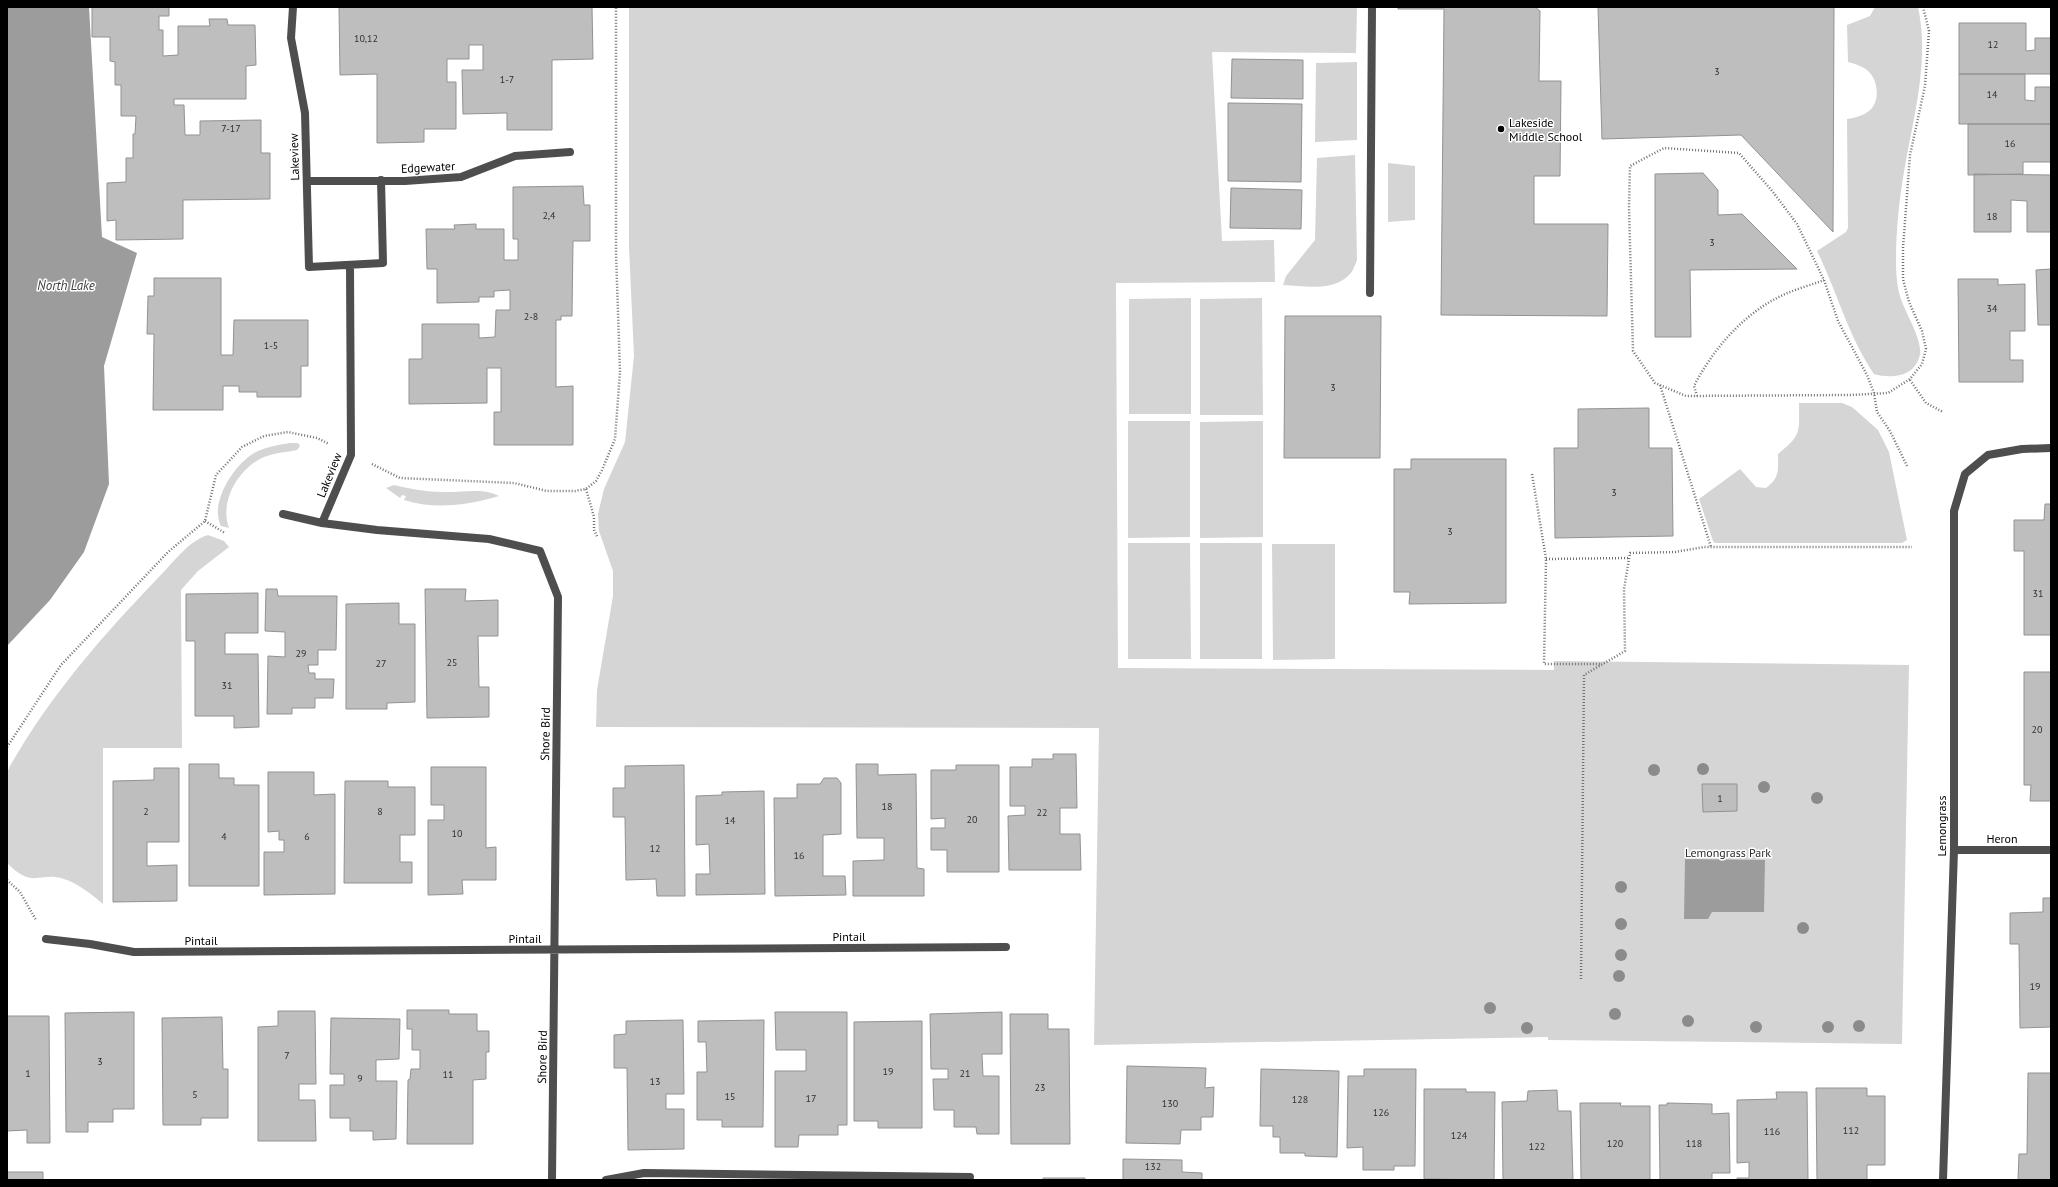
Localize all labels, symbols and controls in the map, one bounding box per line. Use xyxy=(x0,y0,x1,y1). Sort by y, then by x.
house number: 10,12 xyxy=(354,32,378,45)
house number: 12 xyxy=(1988,38,1998,51)
house number: 3 xyxy=(1714,65,1720,78)
house number: 1-7 xyxy=(500,73,514,86)
house number: 14 xyxy=(1987,88,1998,101)
place label: Lakeside Middle School xyxy=(1509,115,1583,144)
house number: 7-17 xyxy=(221,122,241,135)
marker: Lakeside Middle School xyxy=(1496,124,1506,134)
street label: Lakeview xyxy=(286,133,302,181)
house number: 16 xyxy=(2005,137,2015,150)
street label: Edgewater xyxy=(401,158,455,176)
house number: 2,4 xyxy=(542,209,556,222)
house number: 18 xyxy=(1987,210,1997,223)
house number: 3 xyxy=(1709,236,1715,249)
water label: North Lake xyxy=(37,277,95,294)
house number: 34 xyxy=(1987,302,1998,315)
house number: 2-8 xyxy=(524,310,538,323)
house number: 1-5 xyxy=(264,339,278,352)
house number: 3 xyxy=(1330,381,1336,394)
street label: Lakeview xyxy=(313,450,345,500)
house number: 3 xyxy=(1611,486,1617,499)
house number: 3 xyxy=(1447,525,1453,538)
house number: 31 xyxy=(2033,587,2043,600)
house number: 29 xyxy=(296,647,306,660)
house number: 25 xyxy=(447,656,457,669)
house number: 27 xyxy=(376,657,386,670)
house number: 31 xyxy=(222,679,232,692)
street label: Shore Bird xyxy=(537,707,553,761)
house number: 20 xyxy=(2032,723,2043,736)
house number: 1 xyxy=(1717,792,1723,805)
street label: Lemongrass xyxy=(1934,796,1949,856)
house number: 18 xyxy=(882,800,892,813)
house number: 2 xyxy=(143,805,149,818)
house number: 8 xyxy=(377,805,383,818)
house number: 22 xyxy=(1037,806,1047,819)
house number: 20 xyxy=(967,813,978,826)
house number: 14 xyxy=(725,814,736,827)
house number: 10 xyxy=(452,827,463,840)
house number: 4 xyxy=(221,830,227,843)
house number: 6 xyxy=(304,830,310,843)
street label: Heron xyxy=(1986,831,2018,846)
house number: 12 xyxy=(650,842,660,855)
park label: Lemongrass Park xyxy=(1685,845,1771,860)
house number: 16 xyxy=(794,849,804,862)
street label: Pintail xyxy=(832,929,866,944)
street label: Pintail xyxy=(508,931,542,946)
street label: Pintail xyxy=(184,933,218,948)
house number: 19 xyxy=(2030,980,2040,993)
street label: Shore Bird xyxy=(534,1030,550,1084)
house number: 7 xyxy=(284,1049,290,1062)
house number: 3 xyxy=(97,1055,103,1068)
house number: 19 xyxy=(883,1065,893,1078)
house number: 1 xyxy=(25,1067,31,1080)
house number: 21 xyxy=(960,1067,970,1080)
house number: 11 xyxy=(443,1068,453,1081)
house number: 9 xyxy=(357,1072,363,1085)
house number: 13 xyxy=(650,1075,660,1088)
house number: 23 xyxy=(1035,1081,1045,1094)
house number: 5 xyxy=(192,1088,198,1101)
house number: 15 xyxy=(725,1090,735,1103)
house number: 17 xyxy=(806,1092,816,1105)
house number: 128 xyxy=(1292,1093,1308,1106)
house number: 130 xyxy=(1162,1097,1179,1110)
house number: 126 xyxy=(1373,1106,1389,1119)
house number: 112 xyxy=(1843,1124,1859,1137)
house number: 116 xyxy=(1764,1125,1780,1138)
house number: 124 xyxy=(1451,1129,1468,1142)
house number: 120 xyxy=(1607,1137,1624,1150)
house number: 118 xyxy=(1686,1137,1702,1150)
house number: 122 xyxy=(1529,1140,1545,1153)
house number: 132 xyxy=(1145,1160,1161,1173)

